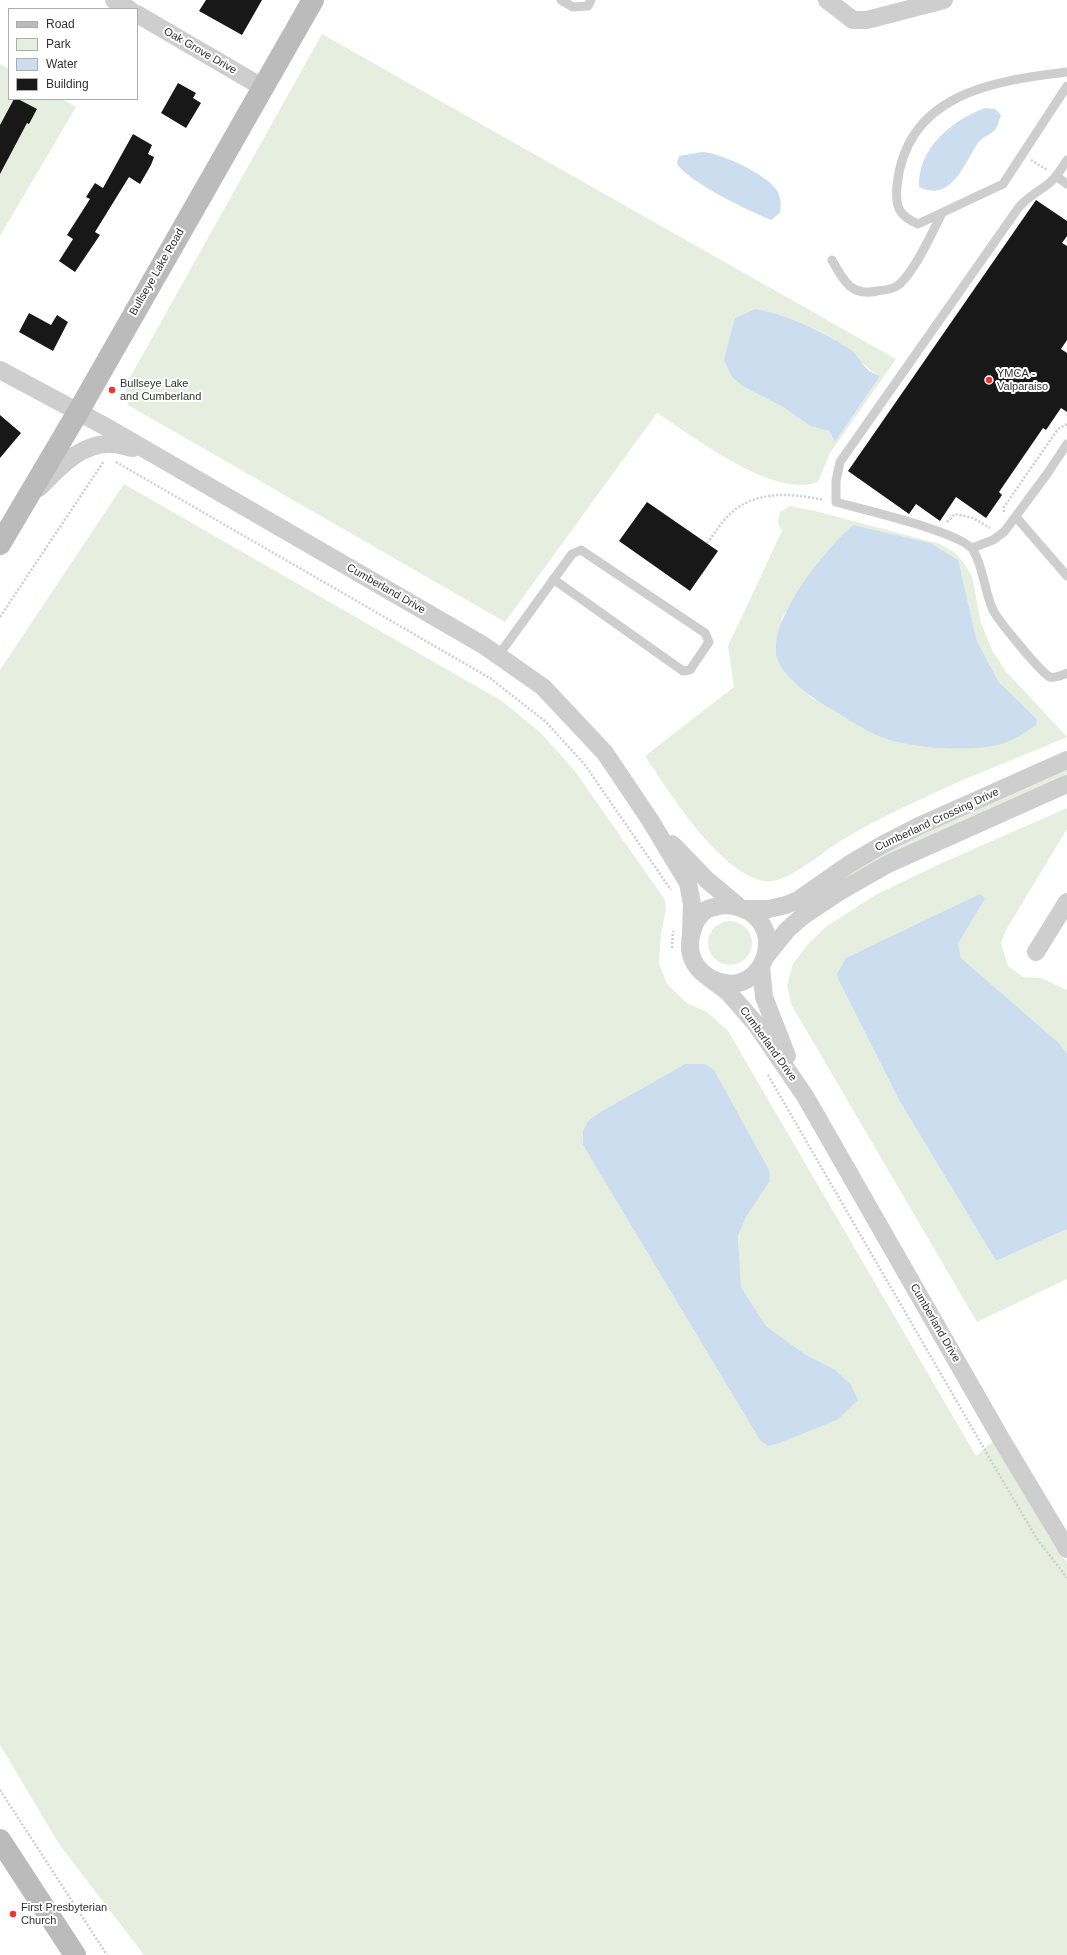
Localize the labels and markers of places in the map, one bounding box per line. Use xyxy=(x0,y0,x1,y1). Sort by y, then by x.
place label: YMCA - Valparaiso xyxy=(997,367,1048,393)
marker: YMCA - Valparaiso xyxy=(984,375,994,385)
place label: Bullseye Lake and Cumberland xyxy=(120,377,201,403)
marker: Bullseye Lake and Cumberland xyxy=(107,385,117,395)
place label: First Presbyterian Church xyxy=(21,1901,107,1927)
marker: First Presbyterian Church xyxy=(8,1909,18,1919)

